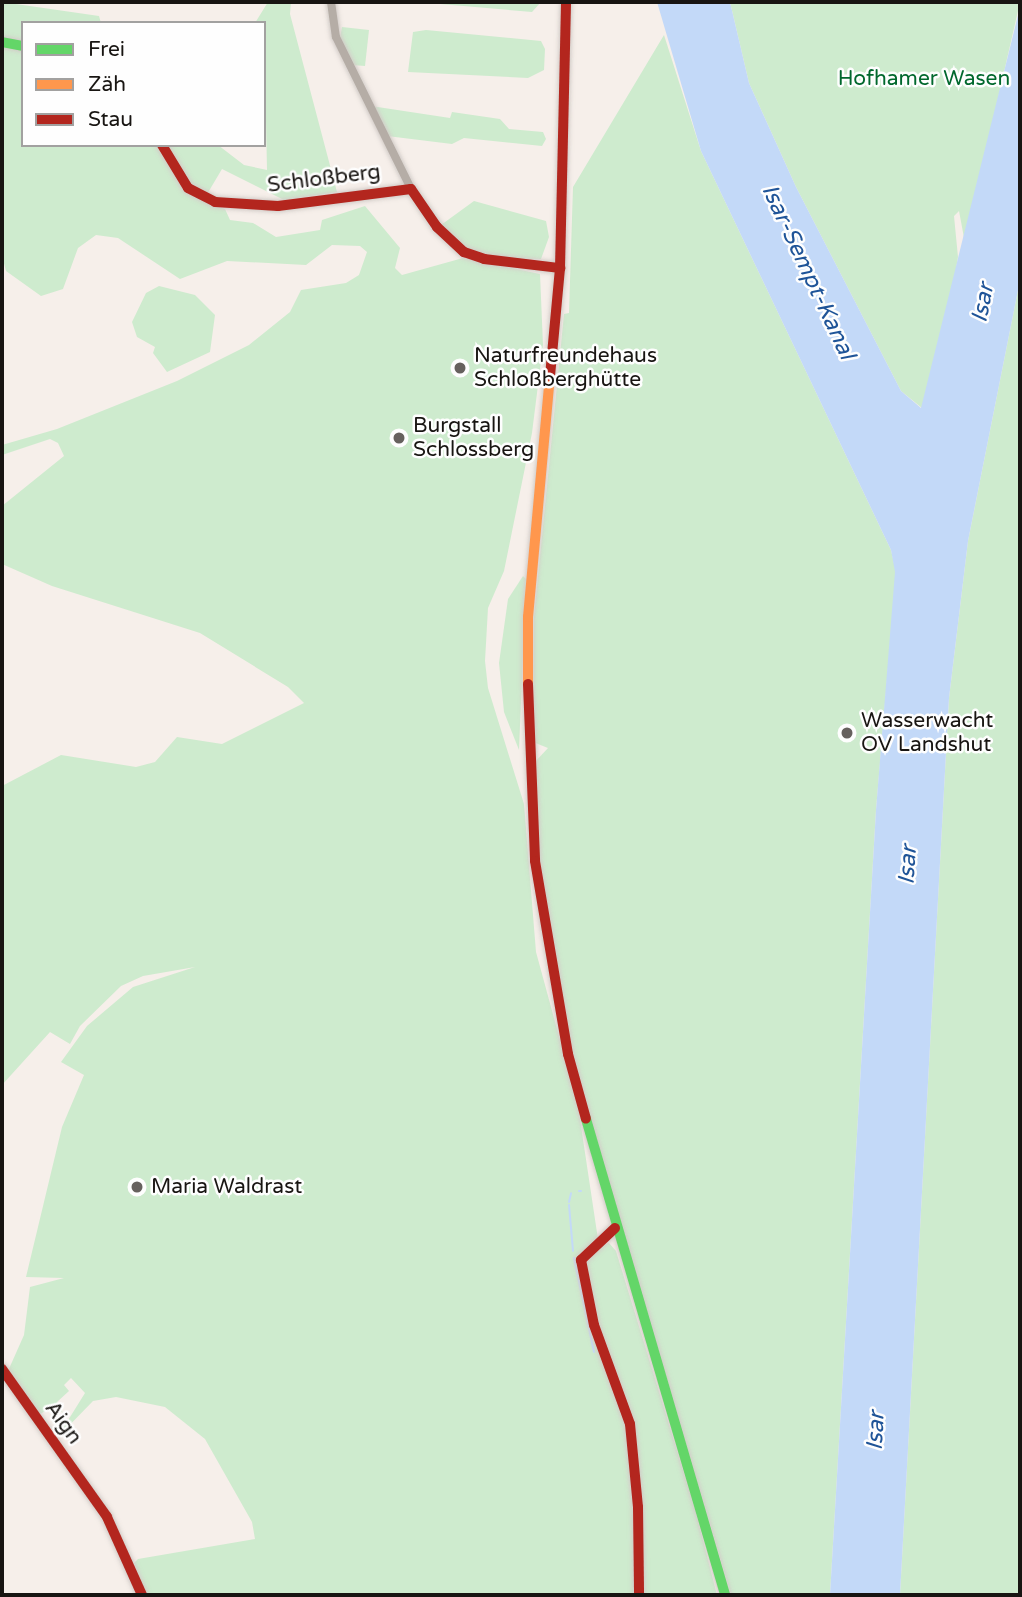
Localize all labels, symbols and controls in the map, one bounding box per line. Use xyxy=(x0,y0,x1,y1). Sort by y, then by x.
legend xyxy=(21,21,266,147)
text: Frei xyxy=(88,37,125,62)
park label: Hofhamer Wasen xyxy=(838,66,1010,92)
text: Zäh xyxy=(88,72,126,97)
text: Stau xyxy=(88,107,133,132)
street label: Schloßberg xyxy=(266,160,382,198)
water label: Isar-Sempt-Kanal xyxy=(755,180,861,364)
water label: Isar xyxy=(966,281,1000,325)
place label: Naturfreundehaus Schloßberghütte xyxy=(474,343,657,393)
marker: Naturfreundehaus Schloßberghütte xyxy=(452,360,468,376)
place label: Burgstall Schlossberg xyxy=(413,413,534,463)
marker: Burgstall Schlossberg xyxy=(391,430,407,446)
place label: Wasserwacht OV Landshut xyxy=(861,708,993,758)
marker: Wasserwacht OV Landshut xyxy=(839,725,855,741)
water label: Isar xyxy=(893,845,923,885)
place label: Maria Waldrast xyxy=(151,1174,302,1200)
marker: Maria Waldrast xyxy=(129,1179,145,1195)
street label: Aign xyxy=(39,1397,87,1449)
water label: Isar xyxy=(861,1411,891,1451)

